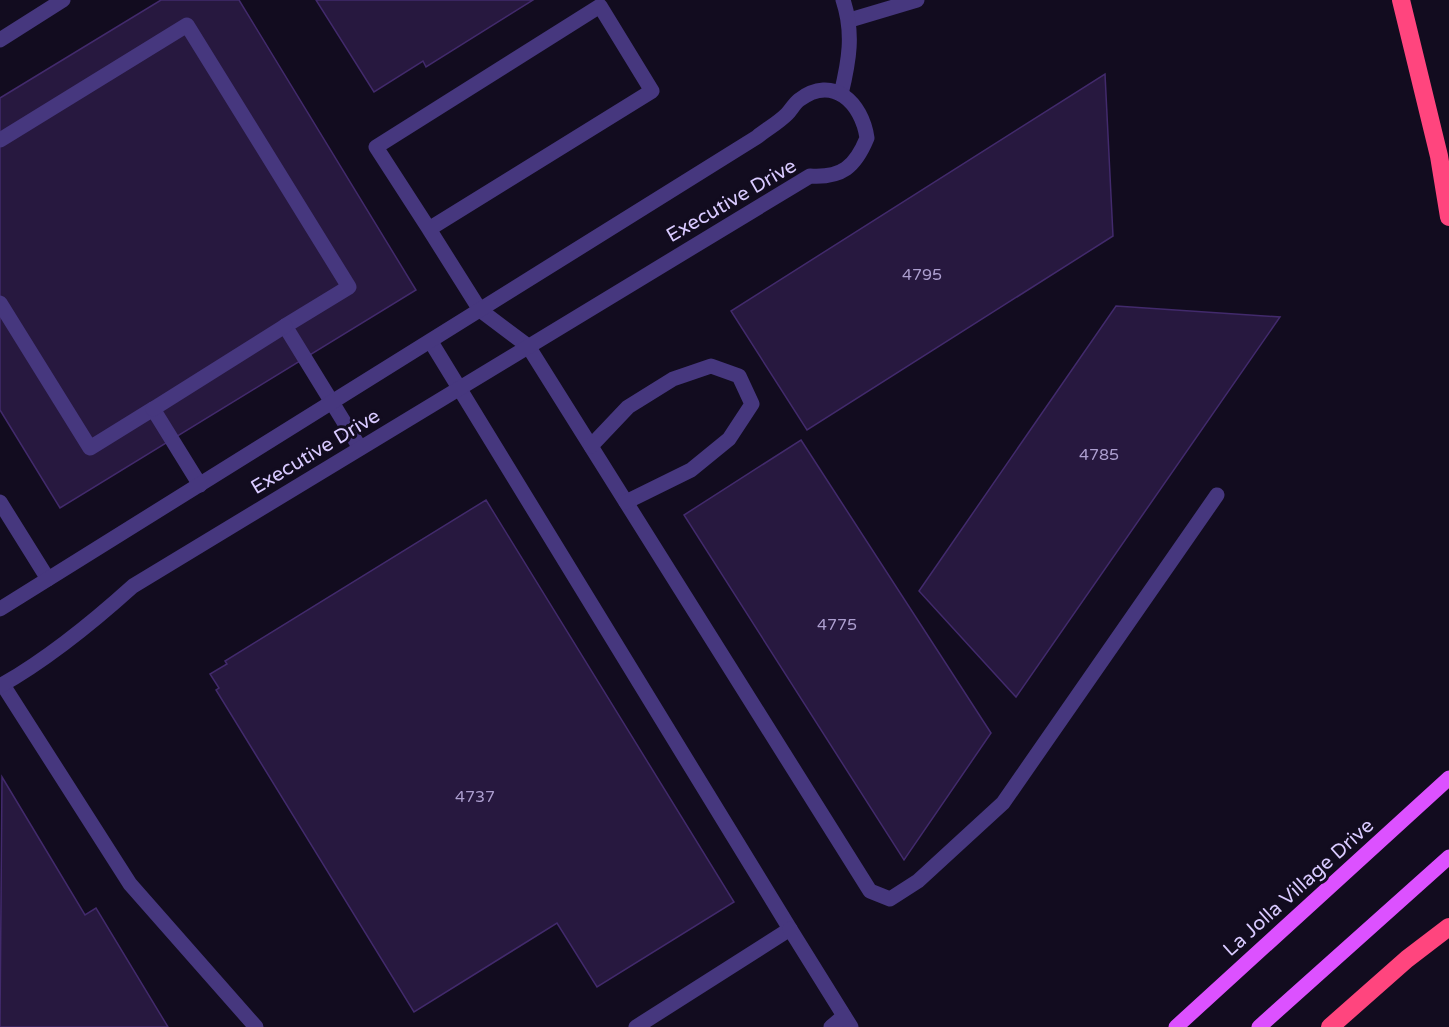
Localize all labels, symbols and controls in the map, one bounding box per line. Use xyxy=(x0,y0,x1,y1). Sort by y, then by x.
street label: Executive Drive xyxy=(662,154,801,248)
house number: 4795 xyxy=(902,265,942,285)
street label: Executive Drive xyxy=(247,404,384,500)
house number: 4785 xyxy=(1079,445,1119,465)
house number: 4775 xyxy=(817,615,857,635)
house number: 4737 xyxy=(455,787,495,807)
street label: La Jolla Village Drive xyxy=(1219,814,1379,962)

